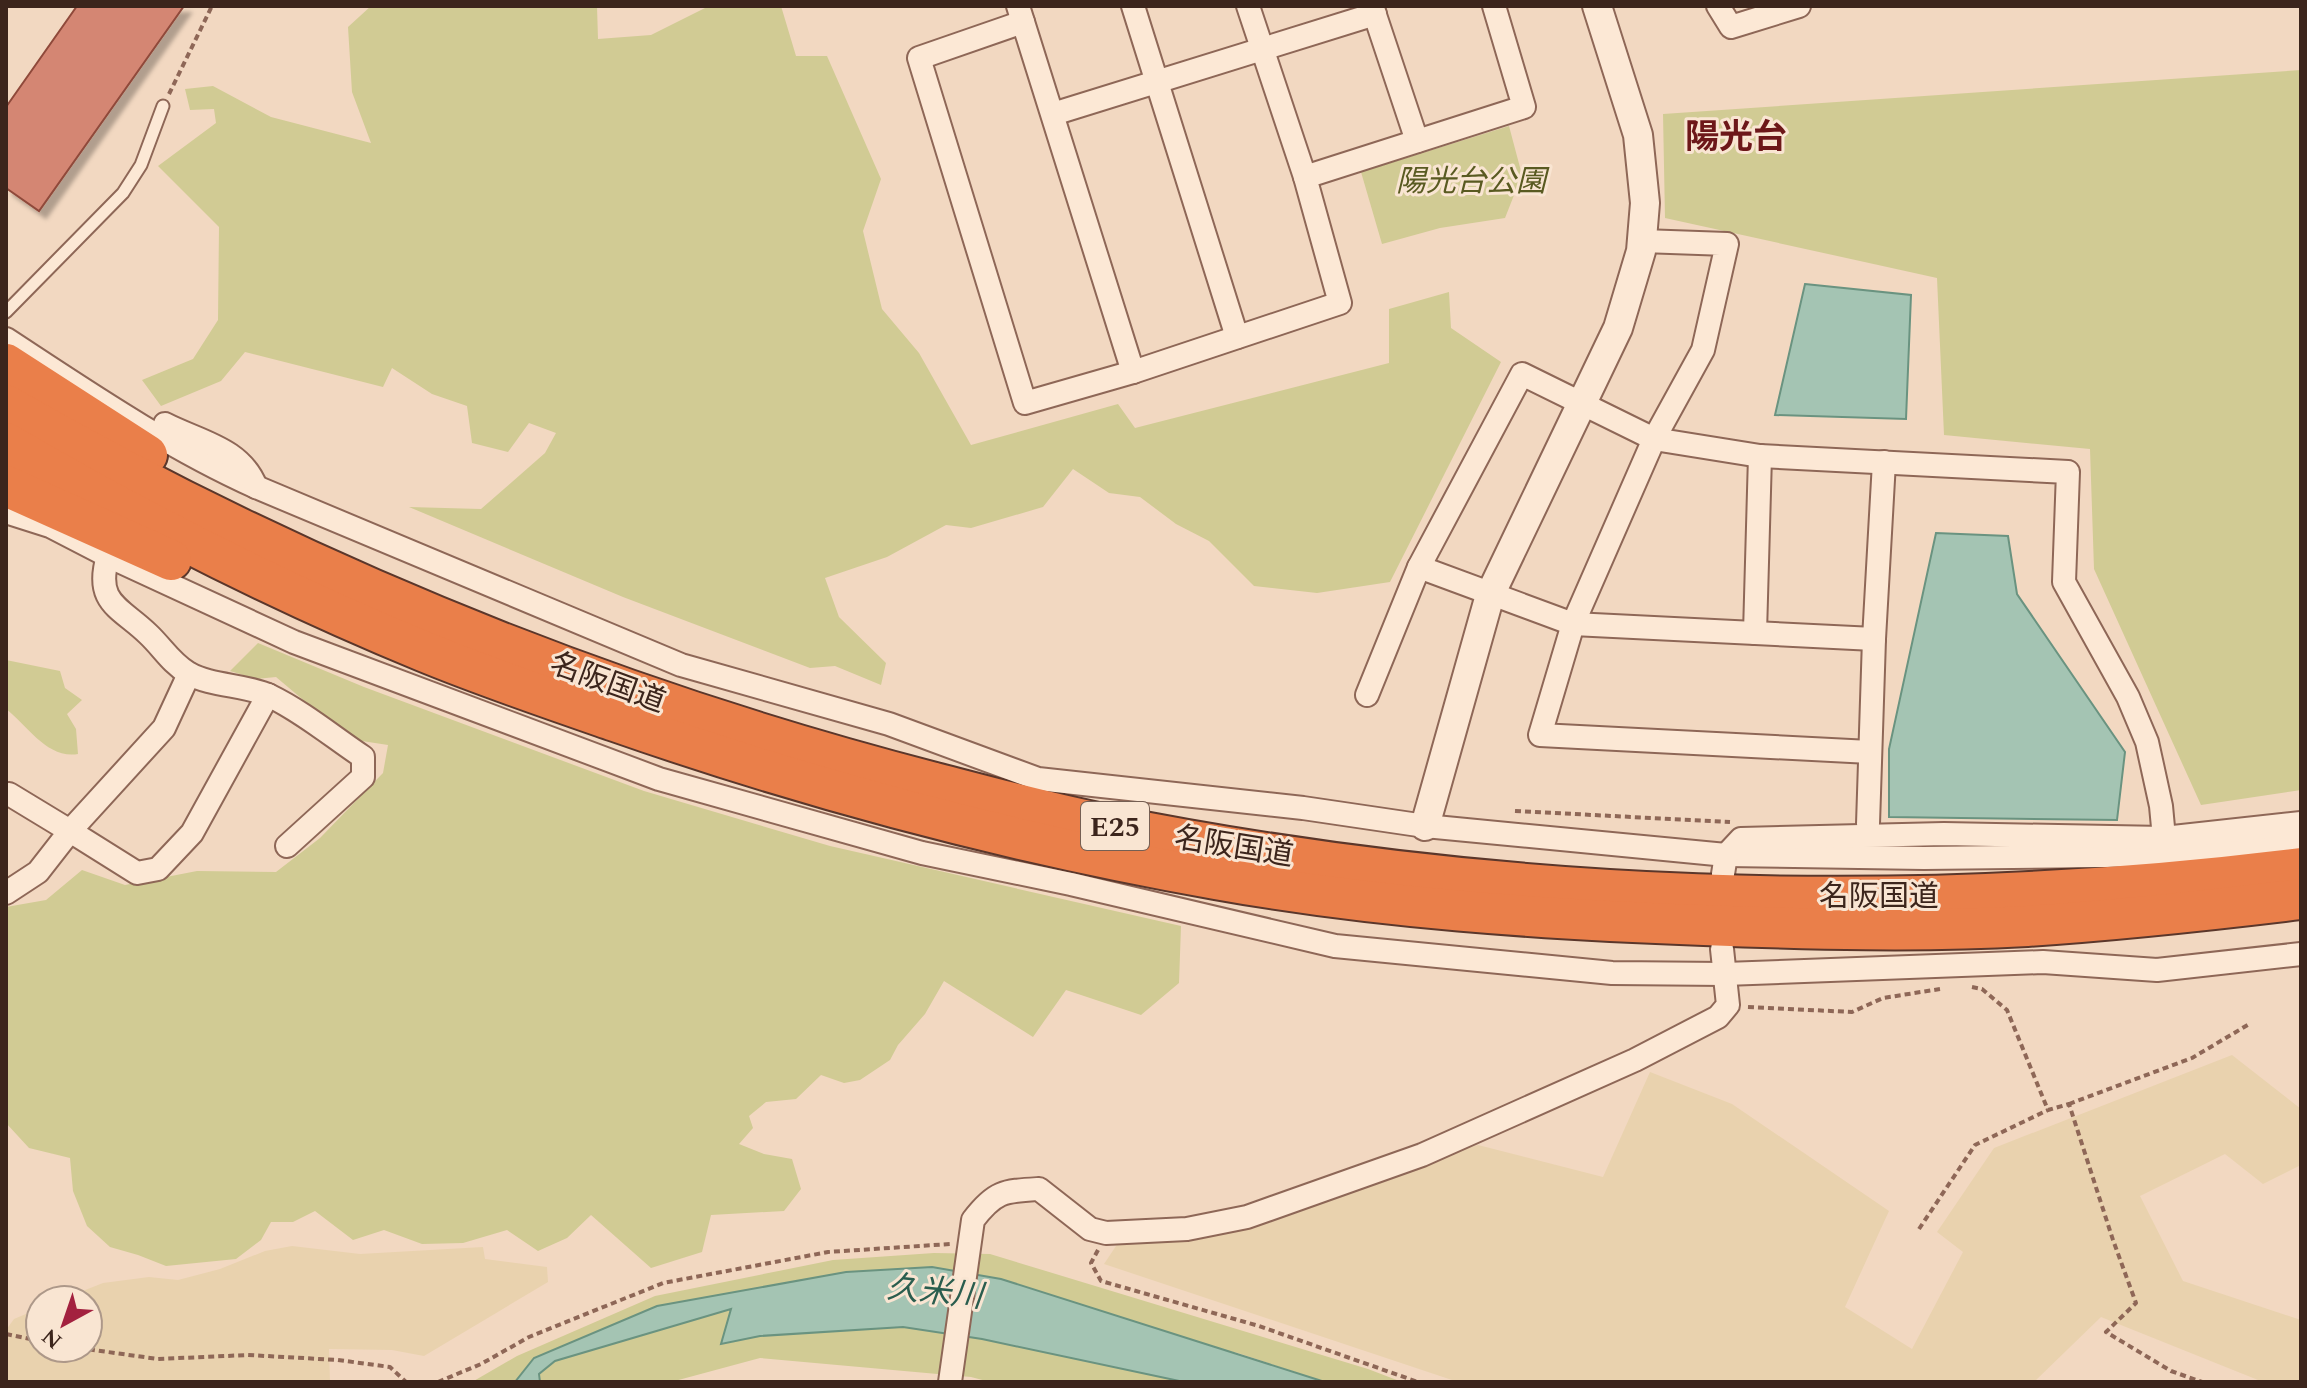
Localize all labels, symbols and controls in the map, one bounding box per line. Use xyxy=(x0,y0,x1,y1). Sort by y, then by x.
district label: 陽光台 xyxy=(1685,112,1787,164)
park label: 陽光台公園 xyxy=(1396,159,1550,205)
street label: 名阪国道 xyxy=(543,641,672,725)
road number: E25 xyxy=(1081,802,1149,850)
street label: 名阪国道 xyxy=(1171,815,1297,879)
street label: 名阪国道 xyxy=(1819,874,1939,920)
water label: 久米川 xyxy=(885,1263,988,1322)
north arrow xyxy=(24,1284,104,1364)
text: N xyxy=(35,1320,70,1357)

